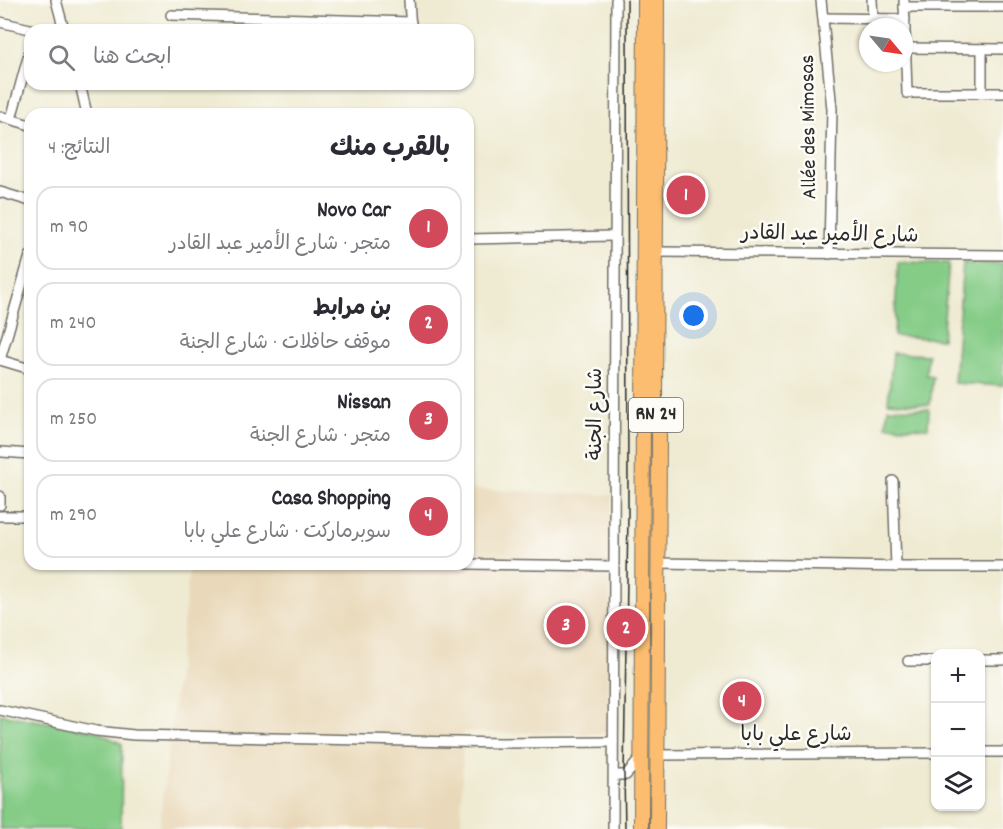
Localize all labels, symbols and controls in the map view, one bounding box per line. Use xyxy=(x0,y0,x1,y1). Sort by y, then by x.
north arrow xyxy=(859,18,913,72)
search box xyxy=(24,24,474,90)
icon: search xyxy=(45,41,78,74)
text: ابحث هنا xyxy=(93,43,172,74)
street label: Allée des Mimosas xyxy=(794,54,826,200)
text: بالقرب منك xyxy=(330,131,450,168)
text: النتائج: 4 xyxy=(48,135,110,163)
pin: 1 xyxy=(666,172,706,218)
text: Novo Car xyxy=(317,196,391,227)
text: 90 m xyxy=(50,214,88,242)
text: 1 xyxy=(426,214,431,242)
street label: شارع الأمير عبد القادر xyxy=(739,217,919,253)
text: متجر · شارع الأمير عبد القادر xyxy=(169,231,391,259)
text: بن مرابط xyxy=(313,294,391,325)
your location xyxy=(679,301,708,330)
text: 240 m xyxy=(50,310,96,338)
text: 2 xyxy=(424,310,433,338)
text: موقف حافلات · شارع الجنة xyxy=(180,330,391,358)
street label: شارع الجنة xyxy=(582,368,612,460)
text: Nissan xyxy=(337,388,391,419)
road number: RN 24 xyxy=(629,398,683,432)
text: 250 m xyxy=(50,406,97,434)
text: 3 xyxy=(424,406,433,434)
text: متجر · شارع الجنة xyxy=(250,423,391,451)
text: Casa Shopping xyxy=(272,484,391,515)
text: 290 m xyxy=(50,502,97,530)
text: 4 xyxy=(424,502,433,530)
text: سوبرماركت · شارع علي بابا xyxy=(183,519,391,547)
pin: 3 xyxy=(546,602,586,648)
pin: 2 xyxy=(606,606,646,650)
map controls xyxy=(931,649,985,811)
button: + xyxy=(931,649,985,703)
pin: 4 xyxy=(722,678,762,724)
button: − xyxy=(931,703,985,757)
street label: شارع علي بابا xyxy=(740,721,852,752)
button: layers xyxy=(931,757,985,811)

